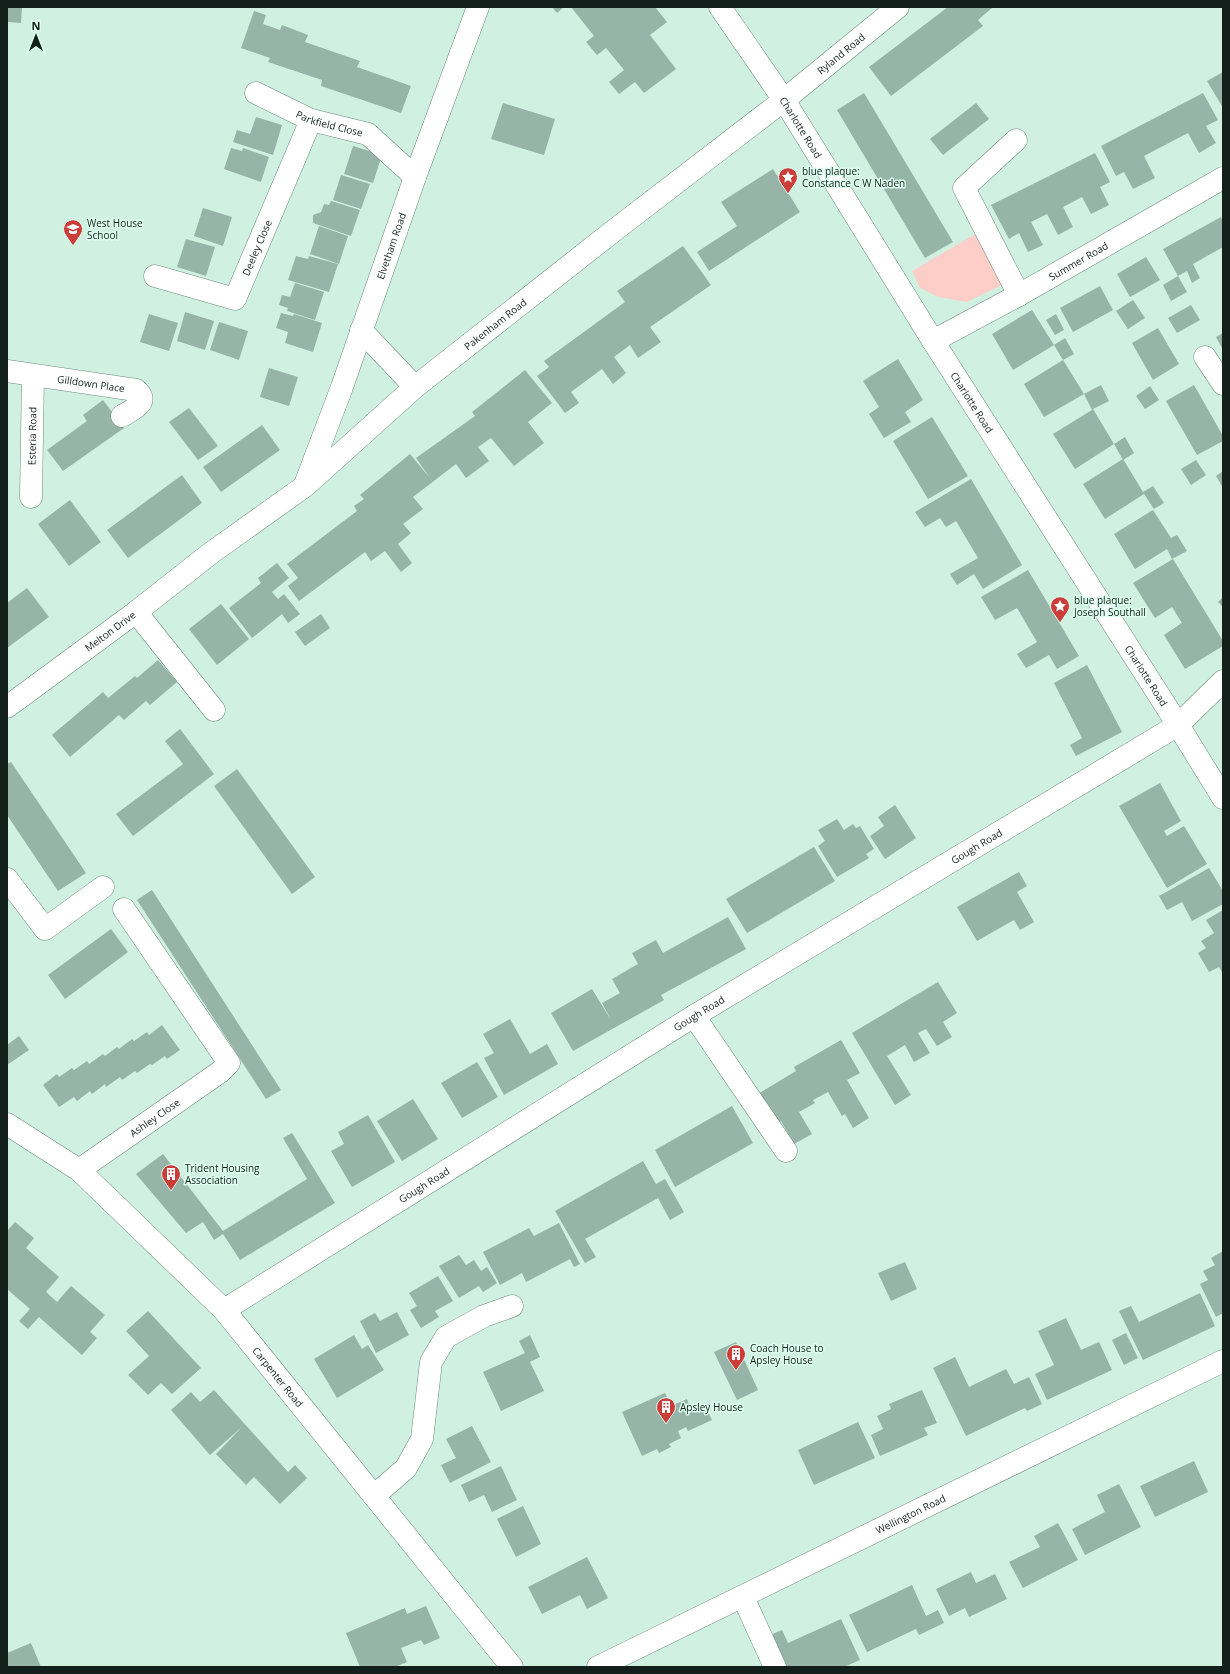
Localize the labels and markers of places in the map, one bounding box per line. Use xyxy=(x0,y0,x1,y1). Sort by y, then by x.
place label: blue plaque: Constance C W Naden xyxy=(802,164,905,190)
place icon: blue plaque: Constance C W Naden xyxy=(777,166,799,194)
place label: West House School xyxy=(87,216,143,242)
school or university icon: West House School xyxy=(62,218,84,246)
place label: blue plaque: Joseph Southall xyxy=(1073,593,1146,619)
place icon: blue plaque: Joseph Southall xyxy=(1049,595,1071,623)
place label: Trident Housing Association xyxy=(185,1161,260,1187)
building icon: Trident Housing Association xyxy=(160,1163,182,1191)
place label: Coach House to Apsley House xyxy=(750,1341,823,1367)
building icon: Coach House to Apsley House xyxy=(725,1343,747,1371)
building icon: Apsley House xyxy=(655,1396,677,1424)
place label: Apsley House xyxy=(680,1400,743,1414)

